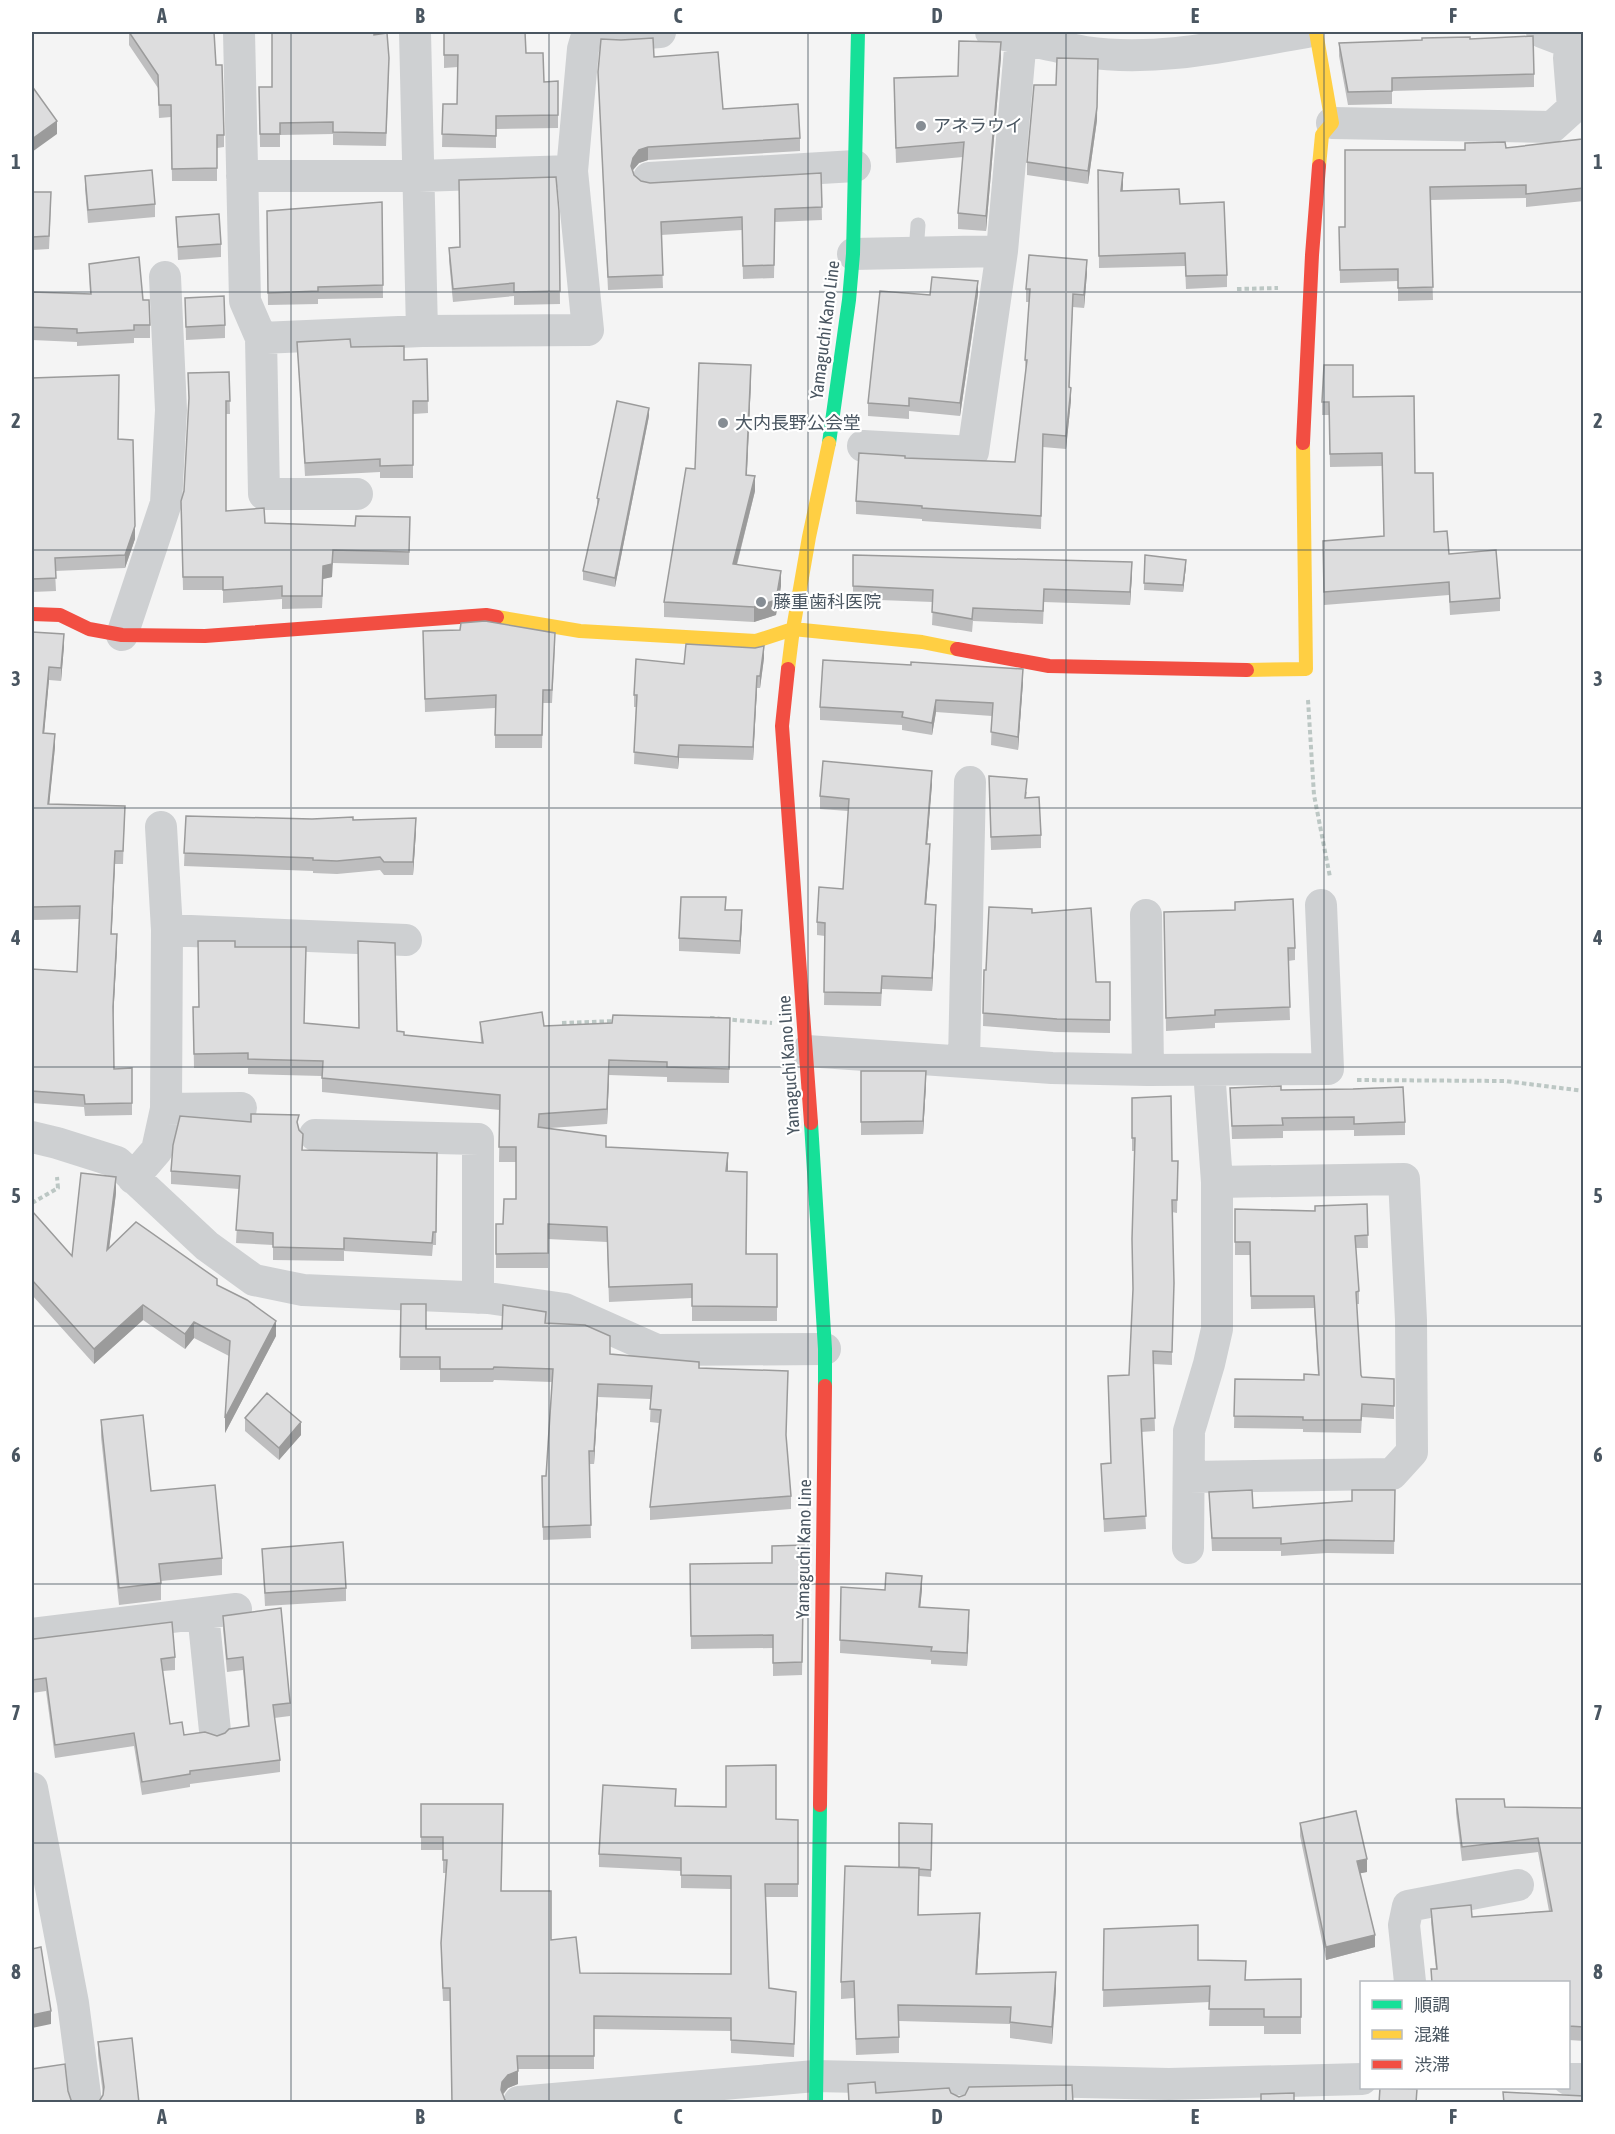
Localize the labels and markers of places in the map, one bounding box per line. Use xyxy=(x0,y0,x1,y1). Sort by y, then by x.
place label: アネラウイ xyxy=(933,115,1023,136)
marker: アネラウイ xyxy=(914,119,928,133)
place label: 大内長野公会堂 xyxy=(735,412,861,433)
marker: 大内長野公会堂 xyxy=(716,416,730,430)
place label: 藤重歯科医院 xyxy=(773,591,881,612)
marker: 藤重歯科医院 xyxy=(754,595,768,609)

